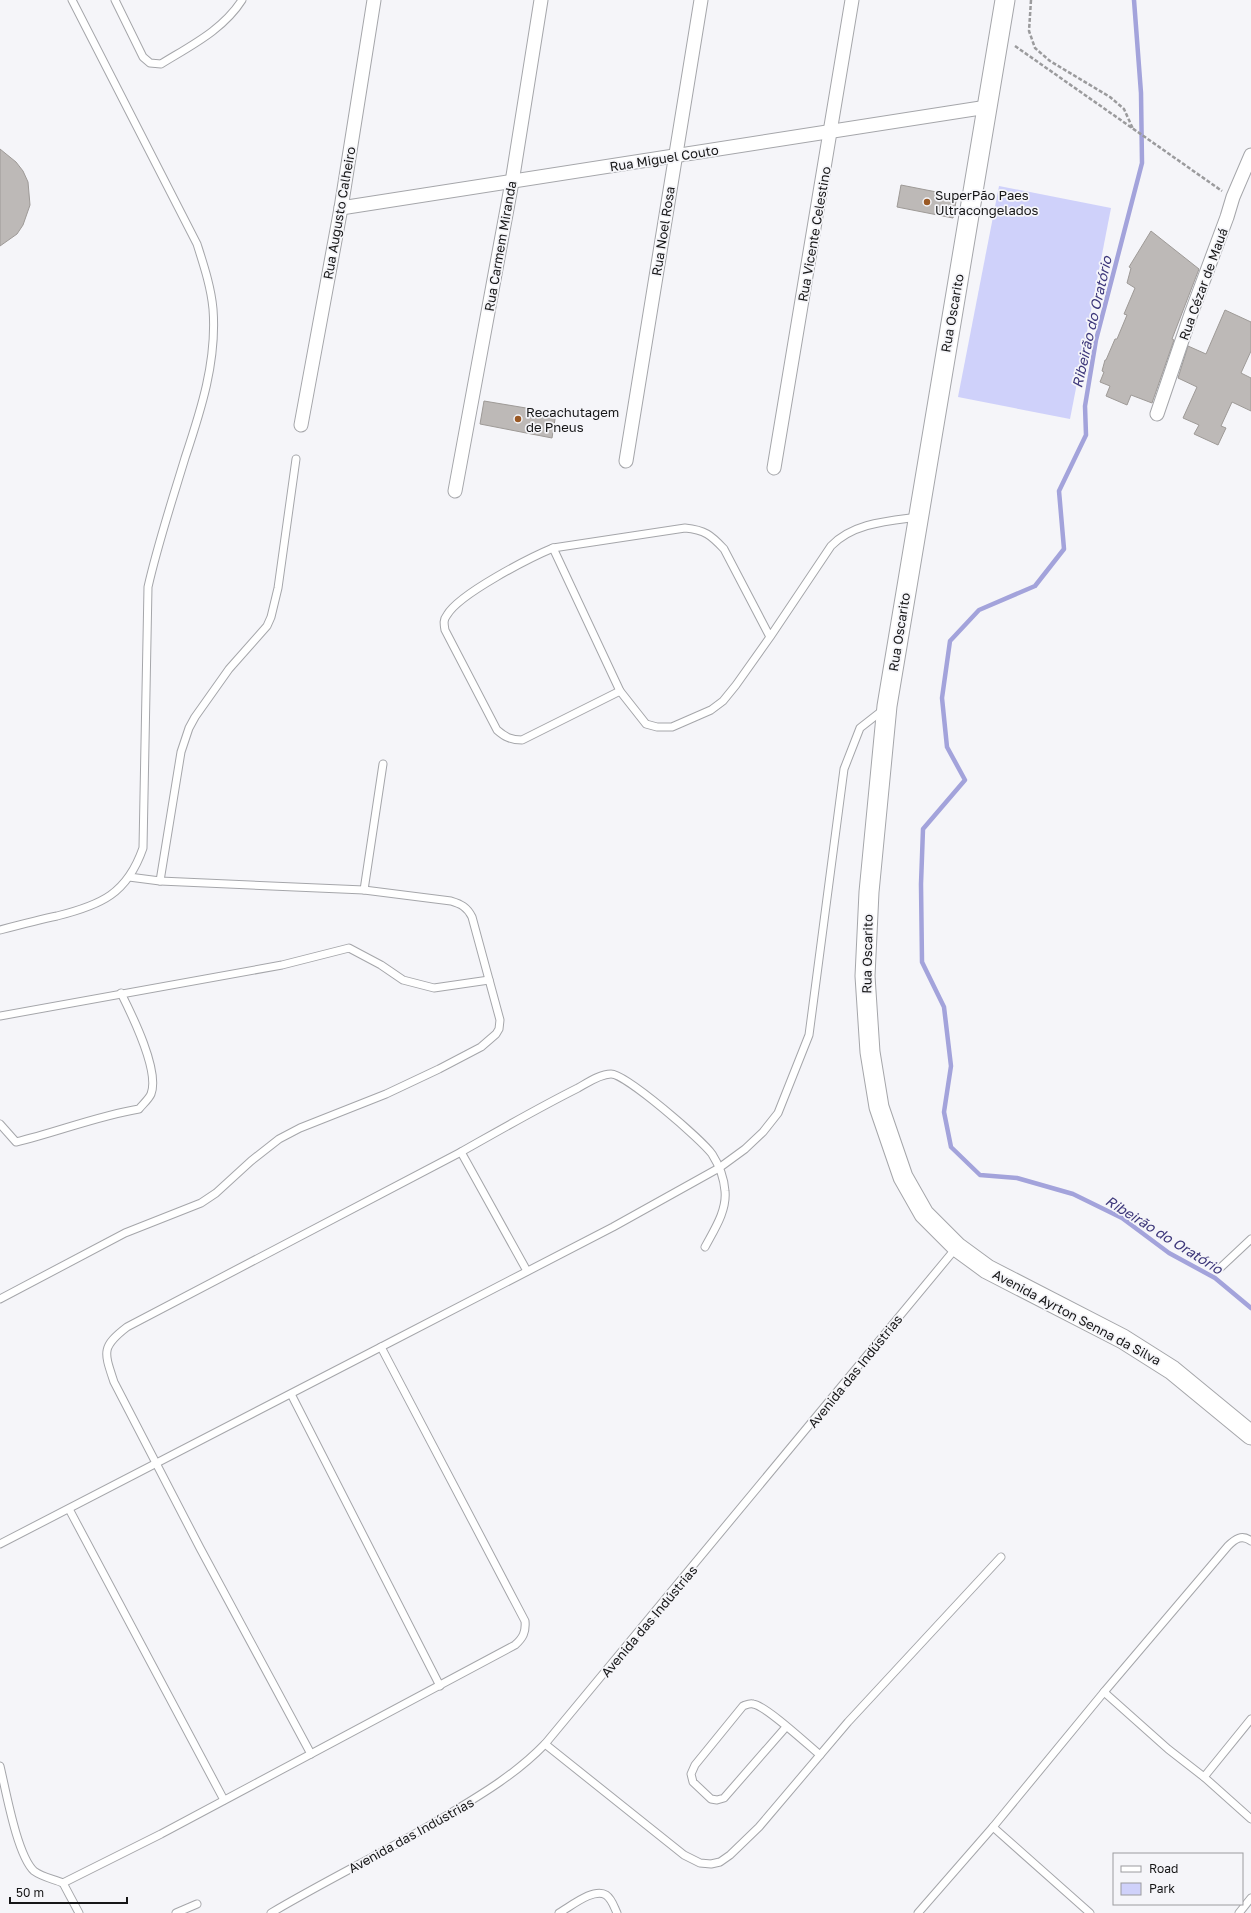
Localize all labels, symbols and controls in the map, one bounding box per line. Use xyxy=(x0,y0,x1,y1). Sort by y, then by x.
street label: Rua Miguel Couto xyxy=(608,141,720,175)
street label: Rua Augusto Calheiro xyxy=(319,145,359,281)
street label: Rua Vicente Celestino xyxy=(794,165,834,303)
street label: Rua Carmem Miranda xyxy=(481,179,519,313)
street label: Rua Noel Rosa xyxy=(648,185,678,277)
place label: SuperPão Paes Ultracongelados xyxy=(935,187,1039,218)
marker: SuperPão Paes Ultracongelados xyxy=(922,197,932,207)
street label: Rua Cézar de Mauá xyxy=(1175,226,1231,342)
water label: Ribeirão do Oratório xyxy=(1068,253,1115,389)
street label: Rua Oscarito xyxy=(937,272,967,354)
place label: Recachutagem de Pneus xyxy=(526,404,619,435)
marker: Recachutagem de Pneus xyxy=(513,414,523,424)
street label: Rua Oscarito xyxy=(885,591,913,673)
street label: Rua Oscarito xyxy=(858,914,876,994)
water label: Ribeirão do Oratório xyxy=(1103,1192,1227,1278)
street label: Avenida Ayrton Senna da Silva xyxy=(990,1266,1164,1368)
street label: Avenida das Indústrias xyxy=(804,1311,906,1431)
street label: Avenida das Indústrias xyxy=(598,1562,700,1680)
street label: Avenida das Indústrias xyxy=(346,1794,477,1876)
legend xyxy=(1113,1853,1243,1905)
text: Road xyxy=(1149,1861,1178,1876)
scale bar xyxy=(10,1879,127,1905)
text: Park xyxy=(1149,1881,1175,1896)
text: 50 m xyxy=(16,1885,44,1900)

